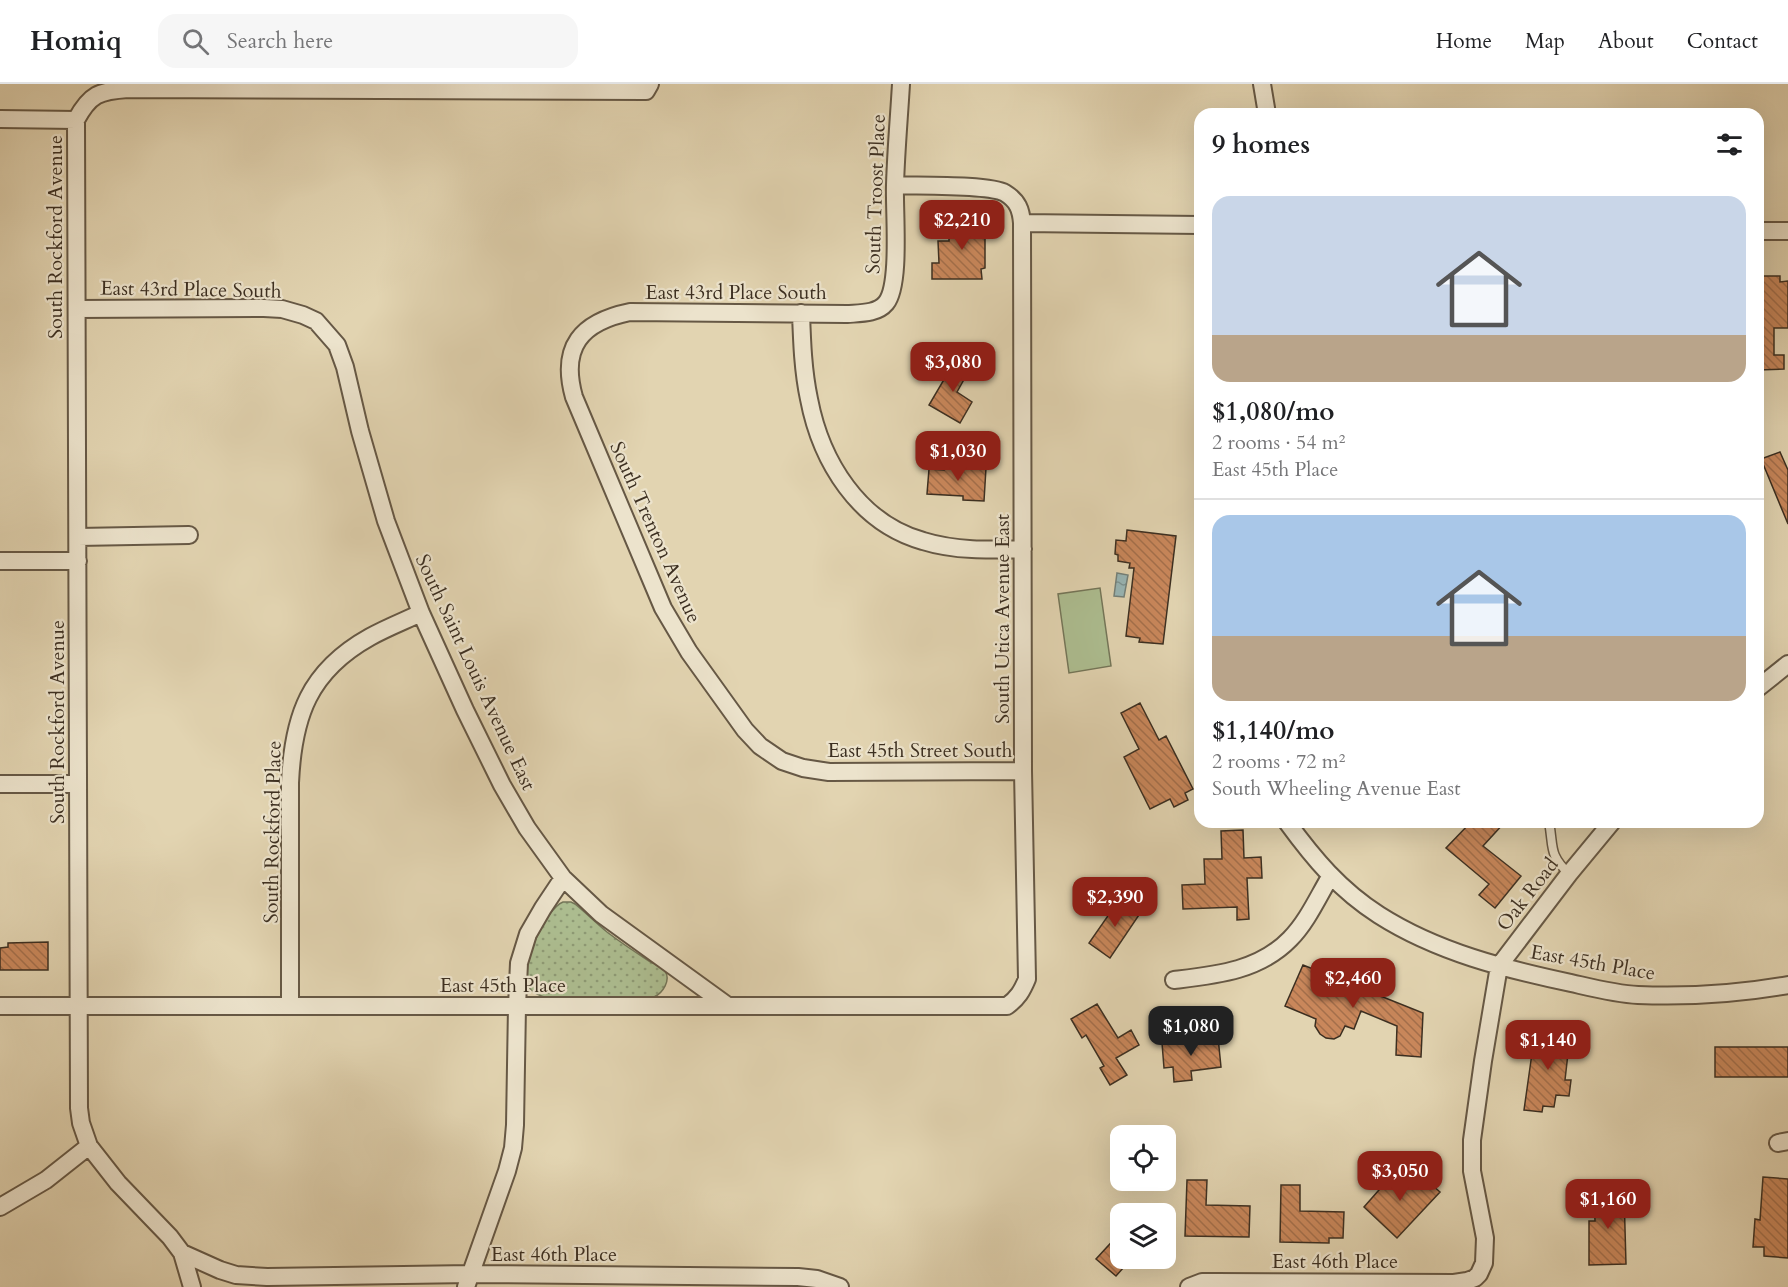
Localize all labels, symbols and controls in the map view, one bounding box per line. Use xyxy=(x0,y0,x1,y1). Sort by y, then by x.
search box xyxy=(158,14,578,68)
text: Homiq xyxy=(30,22,122,60)
icon: search xyxy=(179,25,212,58)
text: Search here xyxy=(227,26,333,56)
text: Home xyxy=(1436,27,1492,56)
text: Map xyxy=(1525,27,1565,56)
text: About xyxy=(1598,27,1654,56)
text: Contact xyxy=(1687,27,1758,56)
street label: South Troost Place xyxy=(859,113,892,275)
text: 9 homes xyxy=(1212,127,1310,162)
icon: filters xyxy=(1713,128,1746,161)
street label: South Rockford Avenue xyxy=(42,135,69,339)
pin: $2,210 xyxy=(913,200,1011,251)
text: $2,210 xyxy=(933,206,991,233)
icon: home xyxy=(1425,235,1533,343)
street label: East 43rd Place South xyxy=(100,274,282,305)
street label: East 43rd Place South xyxy=(645,279,827,306)
pin: $3,080 xyxy=(904,342,1002,393)
text: $3,080 xyxy=(924,348,982,375)
text: $1,080/mo xyxy=(1212,394,1335,429)
text: 2 rooms · 54 m² xyxy=(1212,429,1345,456)
pin: $1,030 xyxy=(909,431,1007,482)
street label: South Trenton Avenue xyxy=(603,437,708,627)
text: $1,030 xyxy=(929,437,987,464)
text: East 45th Place xyxy=(1212,456,1338,483)
street label: South Utica Avenue East xyxy=(989,513,1016,724)
street label: South Saint Louis Avenue East xyxy=(409,550,543,795)
icon: home xyxy=(1425,554,1533,662)
street label: South Rockford Avenue xyxy=(44,620,71,824)
text: $1,140/mo xyxy=(1212,713,1335,748)
street label: East 45th Street South xyxy=(827,737,1013,764)
street label: South Rockford Place xyxy=(257,740,288,924)
text: 2 rooms · 72 m² xyxy=(1212,748,1345,775)
text: South Wheeling Avenue East xyxy=(1212,775,1461,802)
street label: Oak Road xyxy=(1490,852,1565,936)
pin: $2,390 xyxy=(1066,877,1164,928)
text: $2,390 xyxy=(1086,883,1144,910)
street label: East 45th Place xyxy=(1528,938,1657,987)
pin: $2,460 xyxy=(1304,958,1402,1009)
text: $2,460 xyxy=(1324,964,1382,991)
street label: East 45th Place xyxy=(440,972,566,999)
pin: $1,080 xyxy=(1142,1006,1240,1057)
text: $1,080 xyxy=(1162,1012,1220,1039)
pin: $1,140 xyxy=(1499,1020,1597,1071)
text: $1,140 xyxy=(1519,1026,1577,1053)
map controls xyxy=(1110,1125,1176,1269)
button: locate xyxy=(1110,1125,1176,1191)
pin: $3,050 xyxy=(1351,1151,1449,1202)
text: $3,050 xyxy=(1371,1157,1429,1184)
pin: $1,160 xyxy=(1559,1179,1657,1230)
text: $1,160 xyxy=(1579,1185,1637,1212)
button: layers xyxy=(1110,1203,1176,1269)
street label: East 46th Place xyxy=(491,1241,617,1268)
street label: East 46th Place xyxy=(1272,1248,1398,1275)

